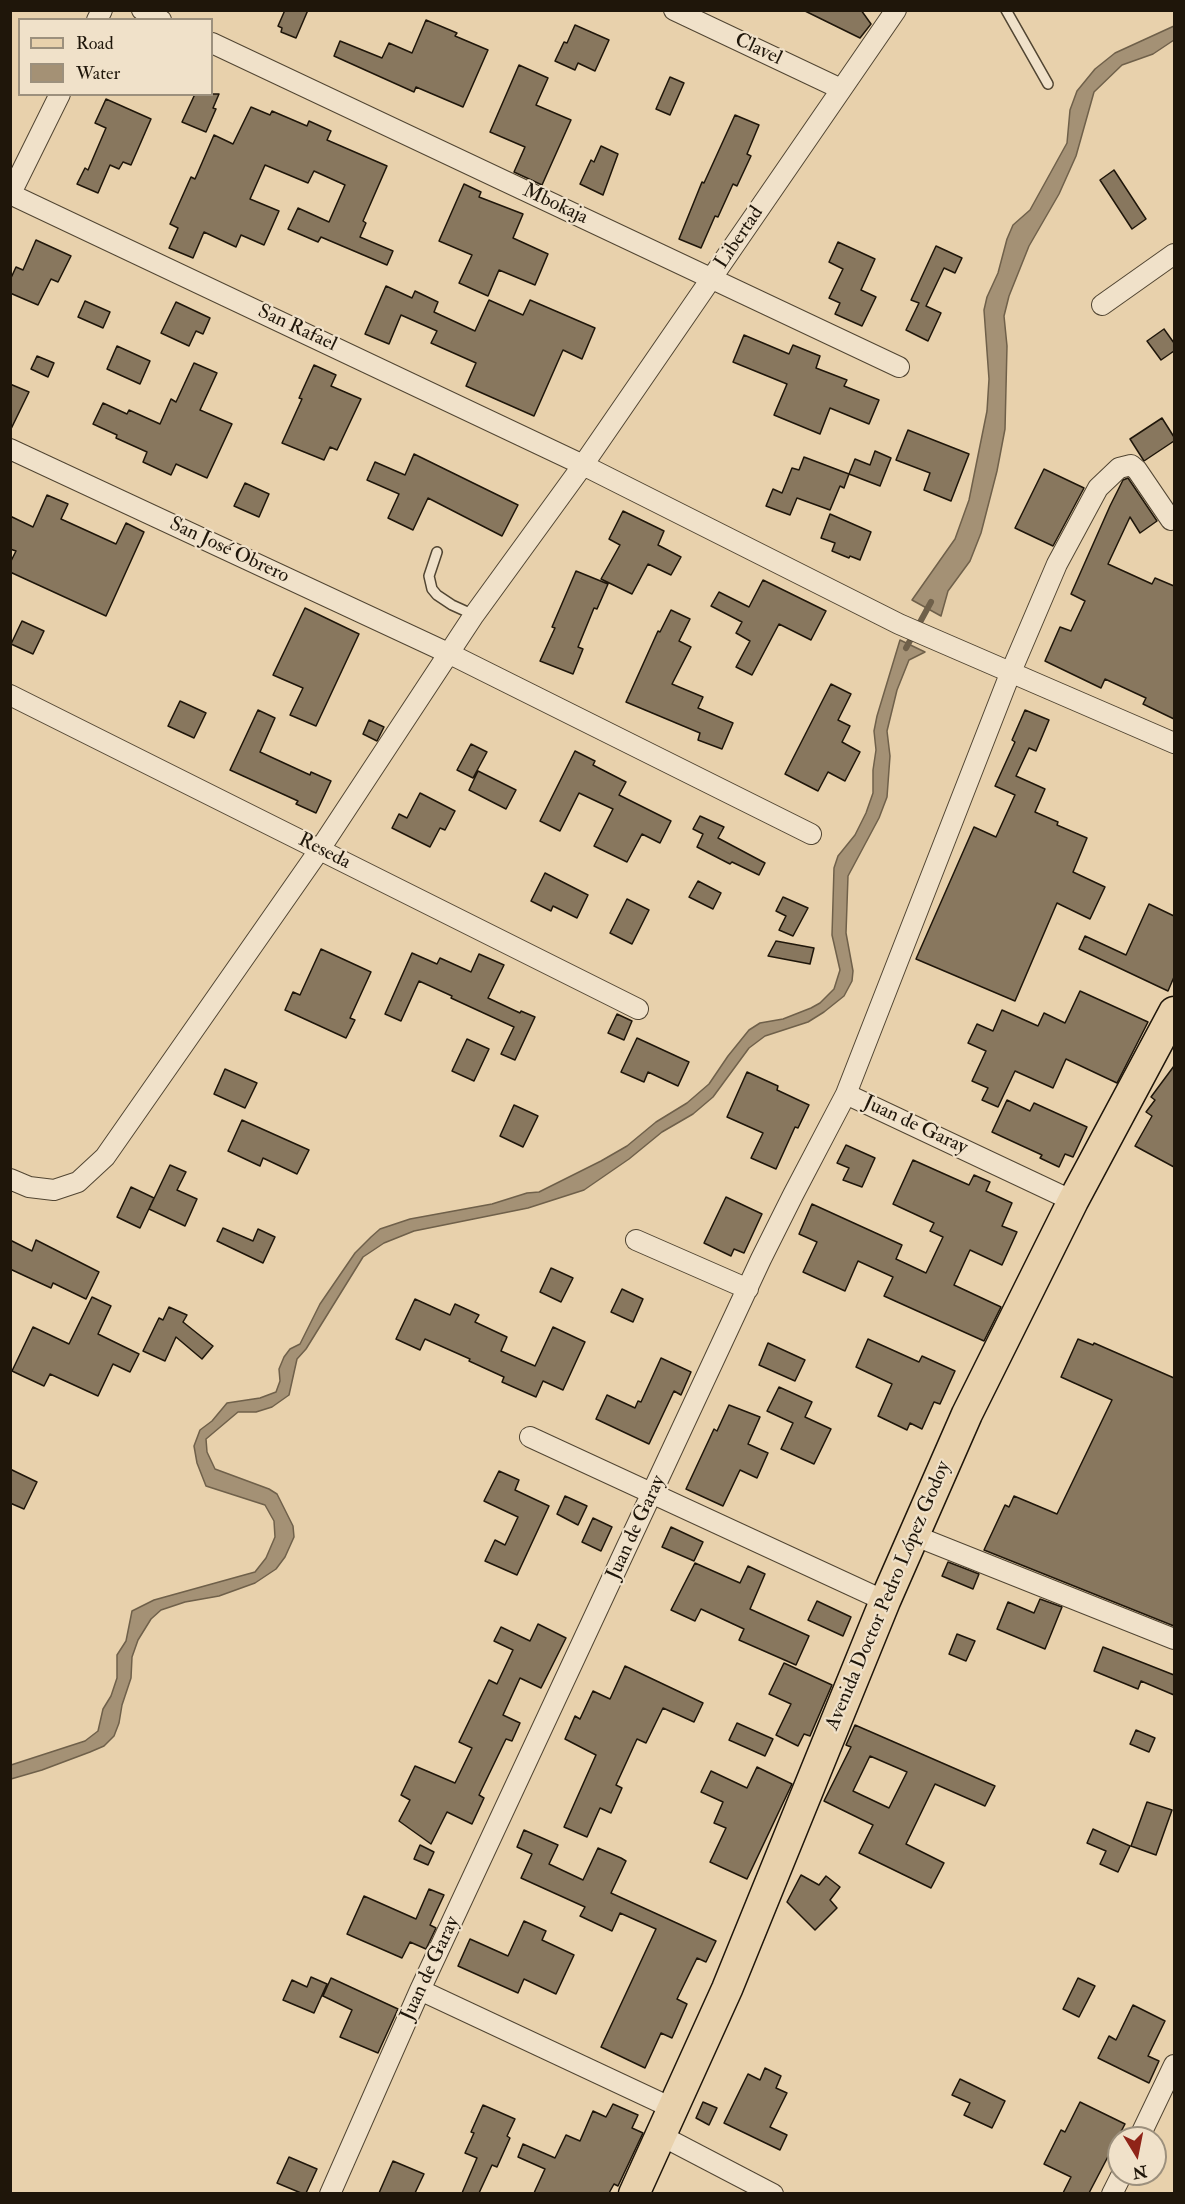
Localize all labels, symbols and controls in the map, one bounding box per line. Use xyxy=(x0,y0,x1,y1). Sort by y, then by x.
legend xyxy=(18,18,213,96)
street label: Clavel xyxy=(730,29,786,71)
text: Road xyxy=(76,32,114,55)
text: Water xyxy=(76,62,120,85)
street label: Mbokaja xyxy=(519,180,591,230)
street label: Libertad xyxy=(711,202,769,274)
street label: San Rafael xyxy=(254,300,340,358)
street label: San José Obrero xyxy=(165,513,293,589)
street label: Reseda xyxy=(294,829,354,875)
street label: Juan de Garay xyxy=(859,1091,971,1161)
street label: Avenida Doctor Pedro López Godoy xyxy=(821,1458,957,1734)
street label: Juan de Garay xyxy=(602,1472,672,1584)
street label: Juan de Garay xyxy=(396,1913,466,2025)
north arrow xyxy=(1107,2126,1167,2186)
text: N xyxy=(1131,2161,1149,2183)

